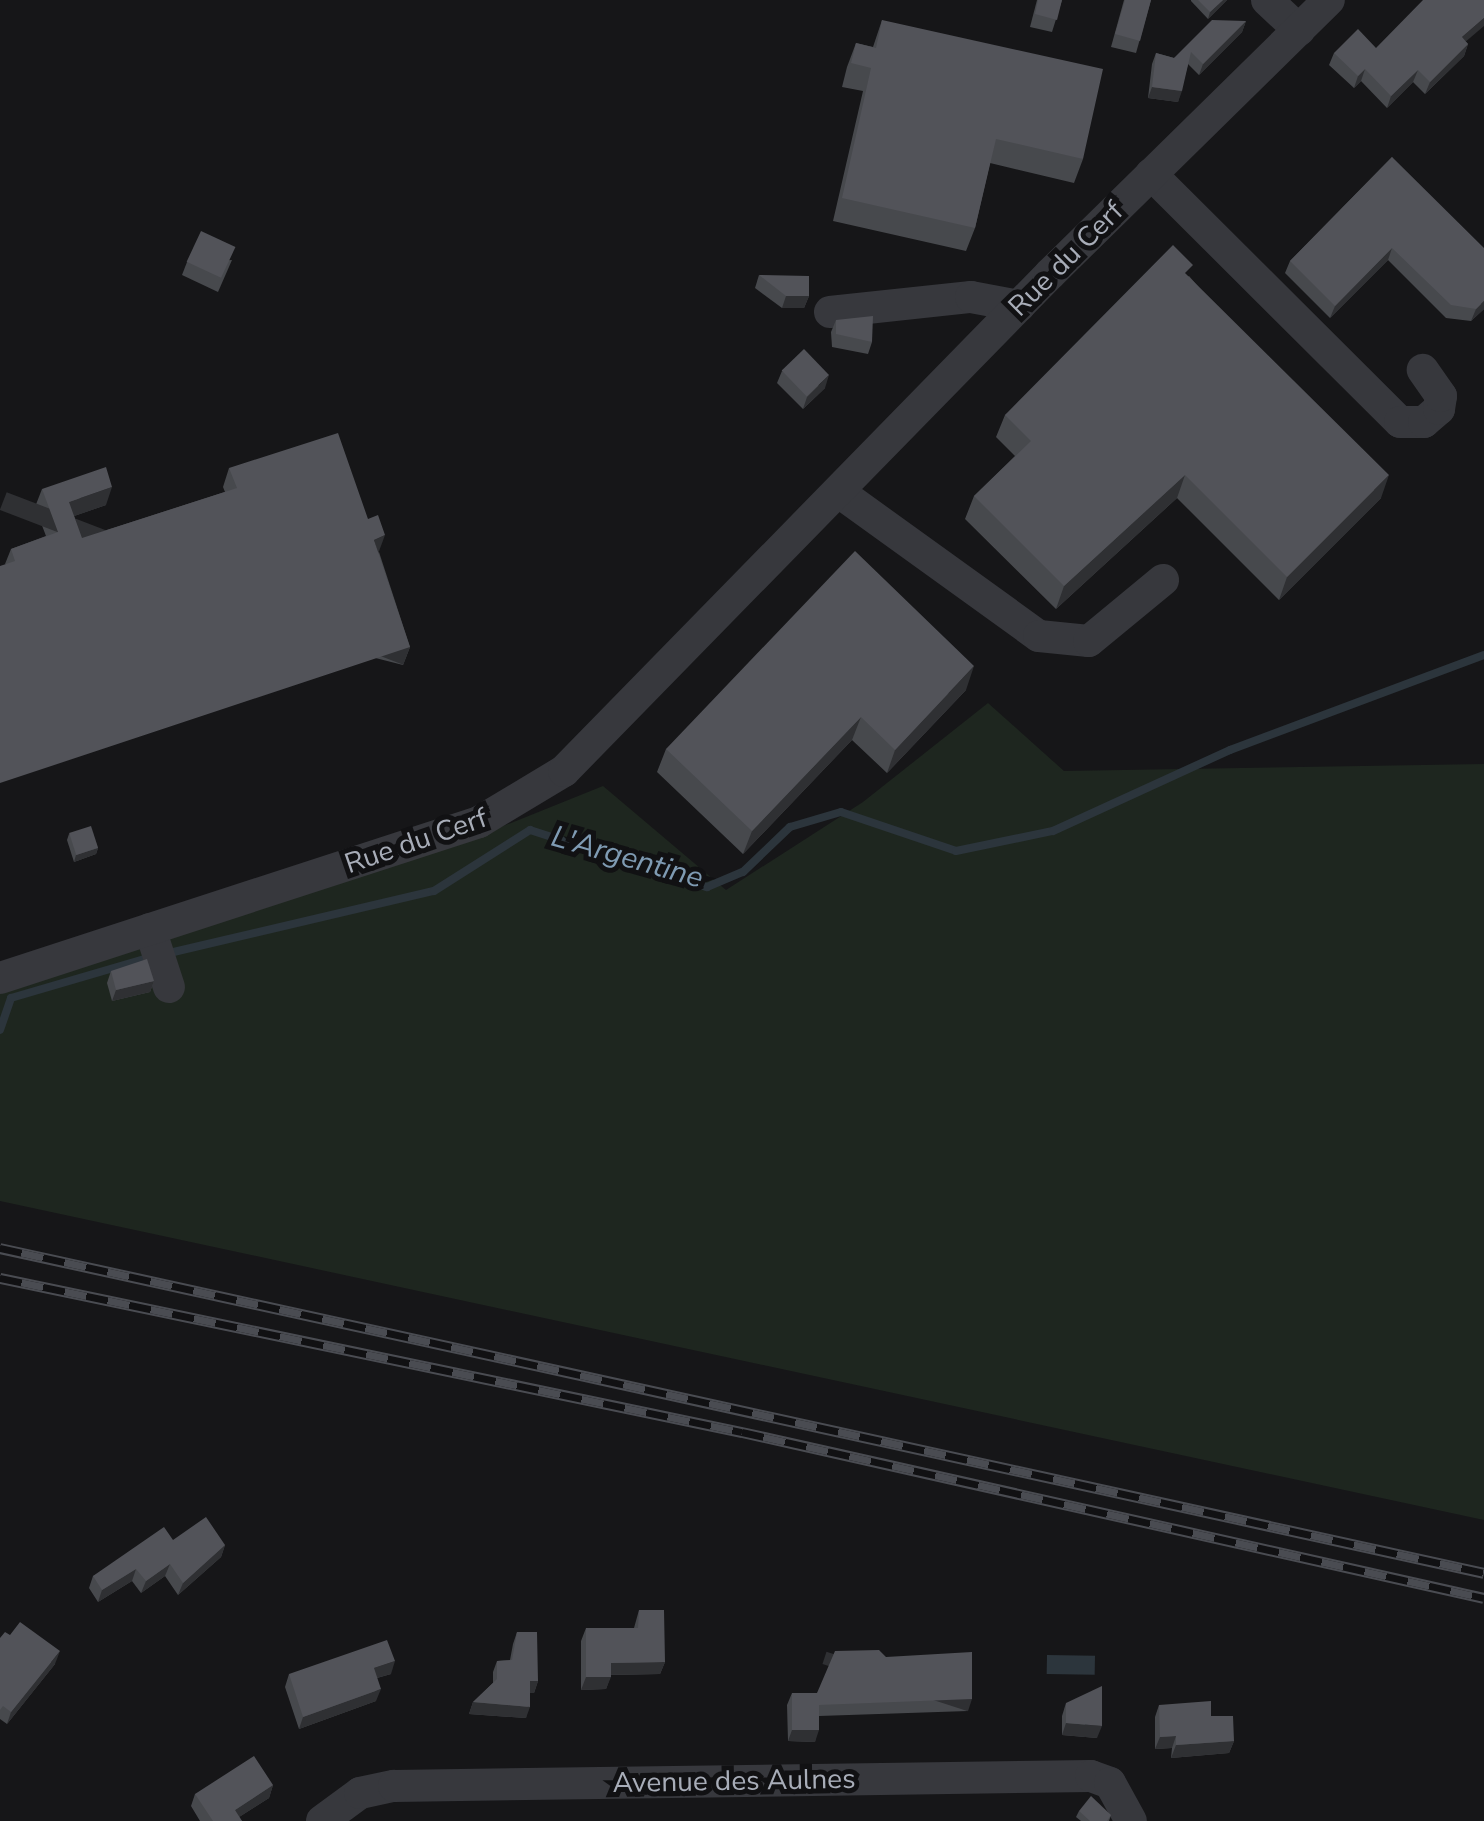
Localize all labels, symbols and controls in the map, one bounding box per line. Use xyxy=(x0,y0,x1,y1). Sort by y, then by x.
street label: Rue du Cerf xyxy=(1002,195,1130,323)
street label: Rue du Cerf xyxy=(340,801,492,881)
water label: L'Argentine xyxy=(547,819,707,897)
street label: Avenue des Aulnes xyxy=(612,1762,856,1800)

